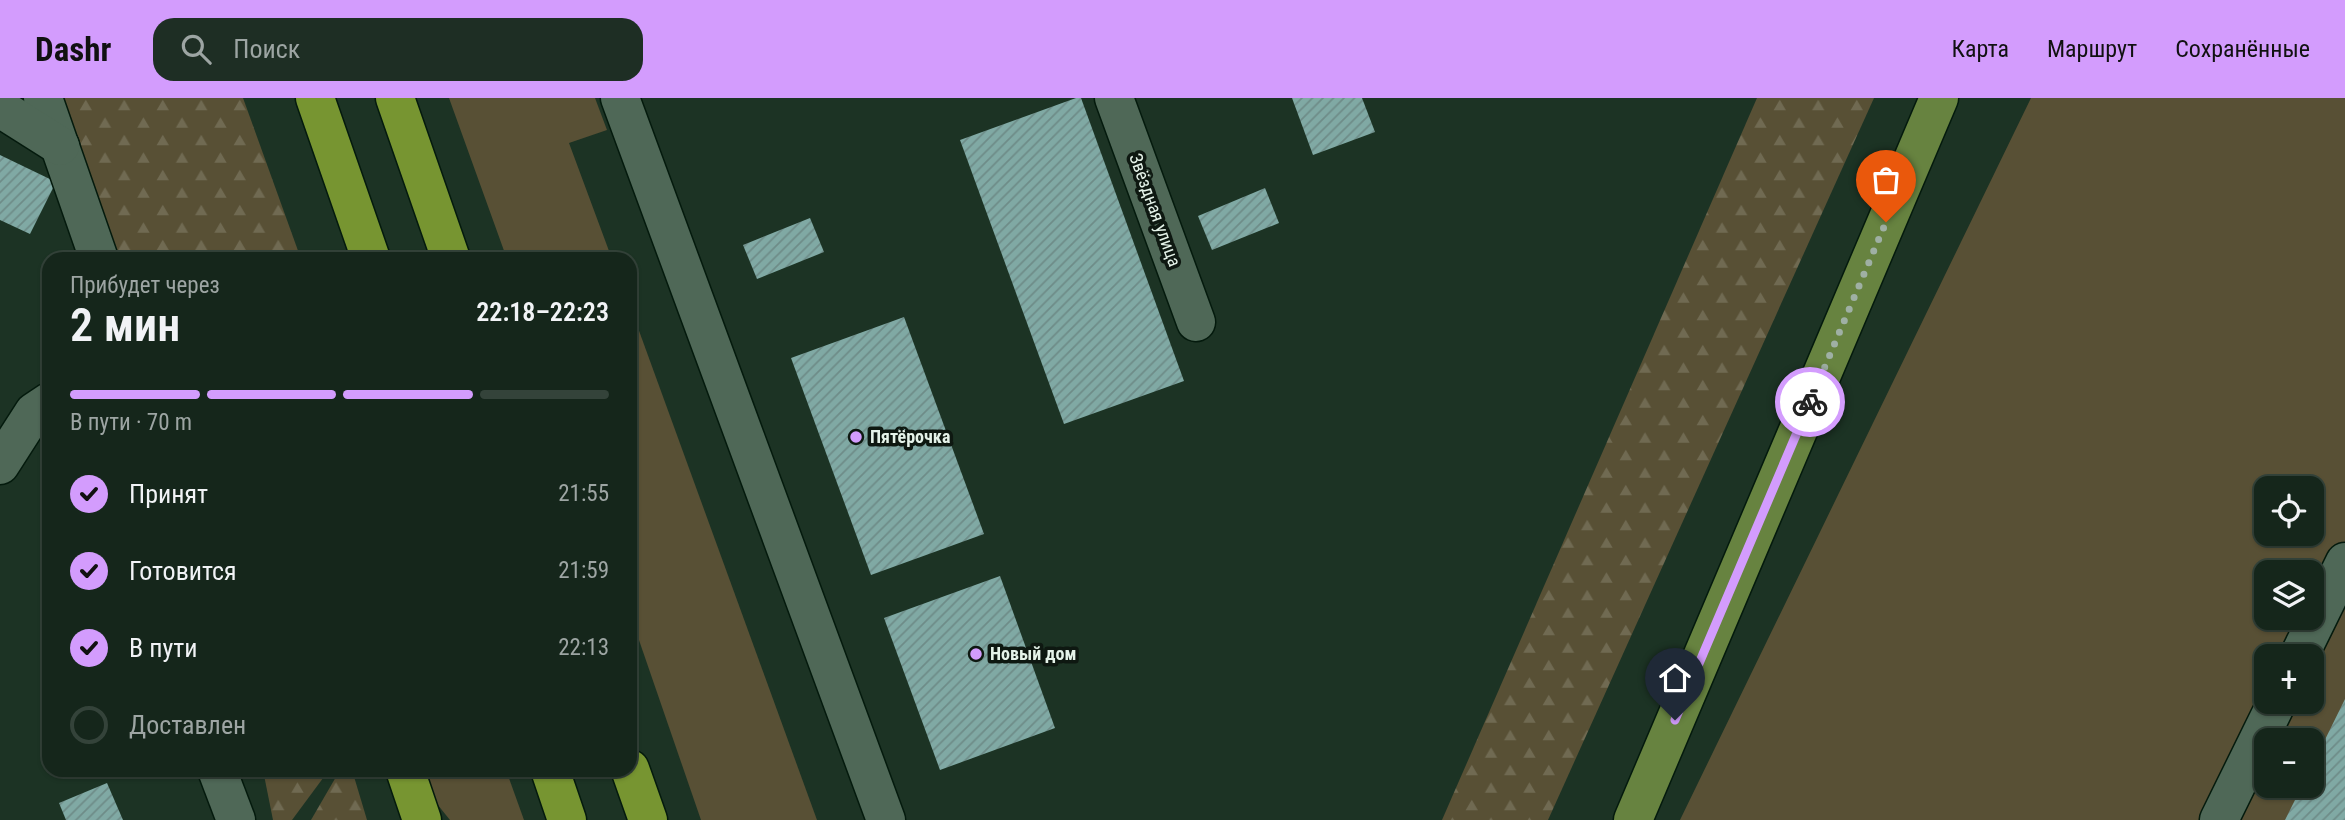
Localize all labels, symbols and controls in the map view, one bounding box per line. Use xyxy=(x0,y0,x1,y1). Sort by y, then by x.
search box xyxy=(153,18,643,81)
text: Dashr xyxy=(35,30,111,69)
icon: search xyxy=(177,30,215,68)
text: Поиск xyxy=(233,34,300,64)
text: Карта xyxy=(1952,35,2009,63)
text: Маршрут xyxy=(2047,35,2137,63)
text: Сохранённые xyxy=(2175,35,2310,63)
street label: Звёздная улица xyxy=(1125,150,1186,269)
pin xyxy=(1856,150,1916,222)
icon: bag xyxy=(1867,161,1905,199)
text: Прибудет через xyxy=(70,272,220,299)
text: 22:18–22:23 xyxy=(476,297,609,327)
text: 2 мин xyxy=(70,298,180,352)
courier xyxy=(1775,367,1845,437)
icon: bike xyxy=(1791,383,1829,421)
text: В пути · 70 m xyxy=(70,409,192,436)
place label: Пятёрочка xyxy=(870,426,950,447)
marker: Пятёрочка xyxy=(848,429,864,445)
icon: check xyxy=(70,475,108,513)
map controls xyxy=(2254,476,2324,798)
button: locate xyxy=(2254,476,2324,546)
text: Принят xyxy=(129,479,208,509)
text: 21:55 xyxy=(558,480,609,507)
icon: check xyxy=(70,552,108,590)
text: Готовится xyxy=(129,556,237,586)
text: 21:59 xyxy=(558,557,609,584)
button: layers xyxy=(2254,560,2324,630)
icon: check xyxy=(70,629,108,667)
text: В пути xyxy=(129,633,198,663)
text: 22:13 xyxy=(558,634,609,661)
place label: Новый дом xyxy=(990,643,1076,664)
button: + xyxy=(2254,644,2324,714)
marker: Новый дом xyxy=(968,646,984,662)
pin xyxy=(1645,648,1705,720)
icon: home xyxy=(1656,659,1694,697)
text: Доставлен xyxy=(129,710,246,740)
button: − xyxy=(2254,728,2324,798)

